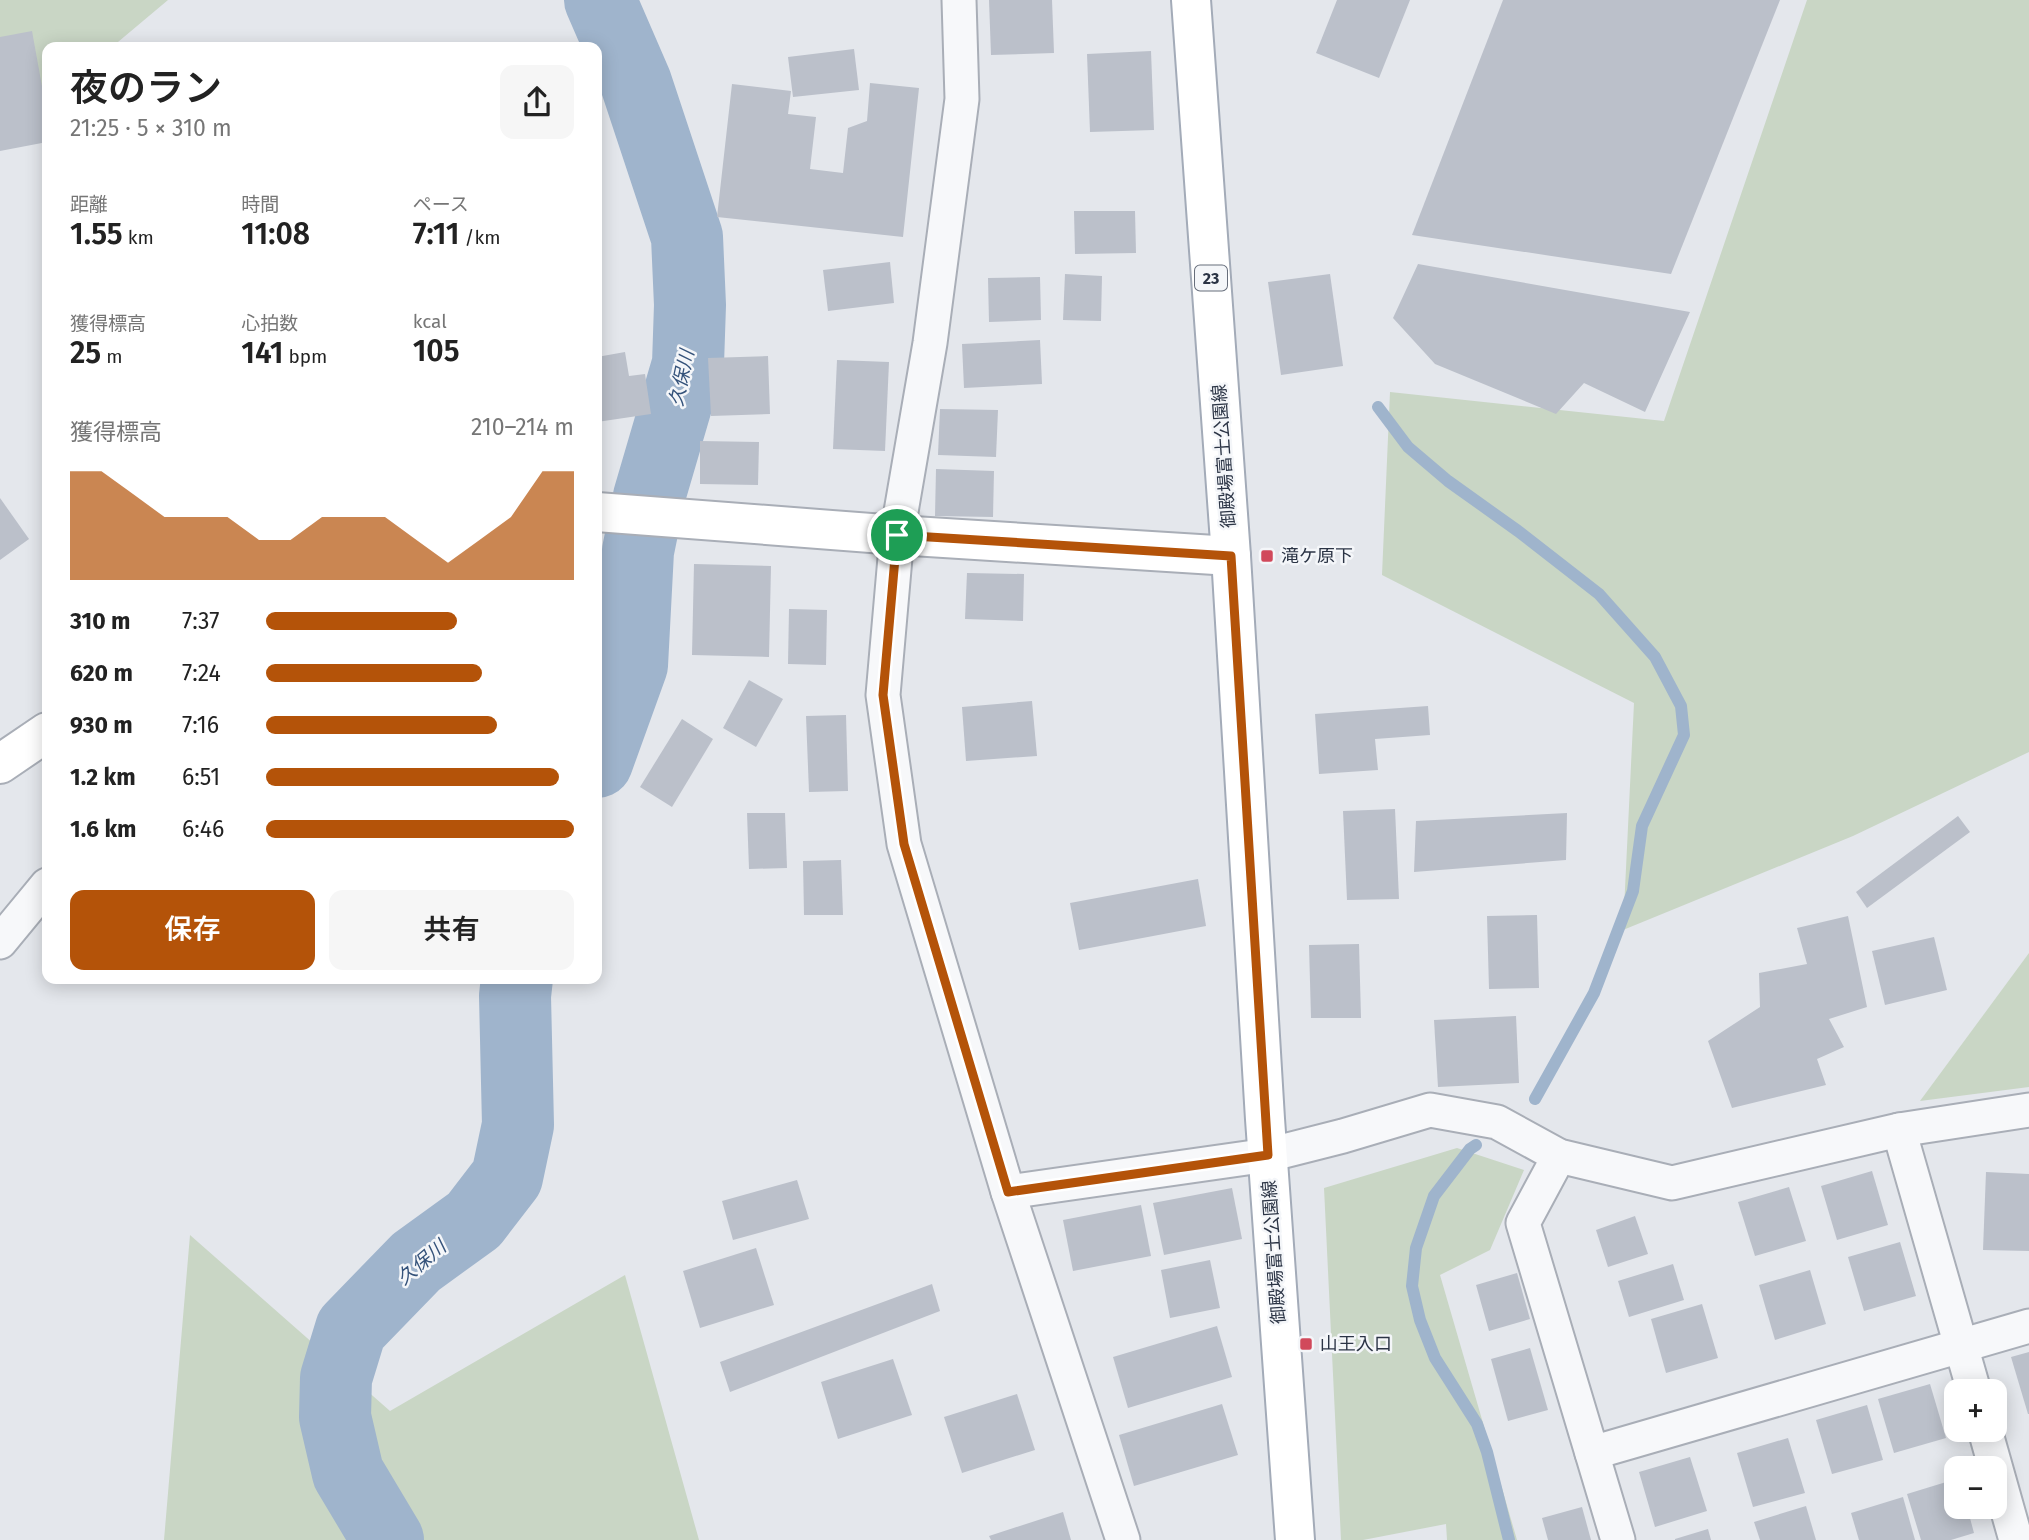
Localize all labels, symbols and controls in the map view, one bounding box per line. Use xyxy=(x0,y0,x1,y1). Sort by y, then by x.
text: 夜のラン xyxy=(70,65,222,111)
button: share xyxy=(500,65,574,139)
text: 21:25 · 5 × 310 m xyxy=(70,114,232,142)
text: 距離 xyxy=(70,193,108,216)
text: 時間 xyxy=(241,193,279,216)
text: ペース xyxy=(413,193,469,216)
text: 1.55 xyxy=(70,216,123,252)
text: 11:08 xyxy=(241,216,310,252)
text: 7:11 xyxy=(413,216,460,252)
text: km xyxy=(123,226,154,249)
text: /km xyxy=(460,226,500,249)
road number: 23 xyxy=(1195,266,1227,290)
text: kcal xyxy=(413,310,447,333)
text: 獲得標高 xyxy=(70,312,146,335)
text: 心拍数 xyxy=(241,312,298,335)
text: 105 xyxy=(413,333,460,369)
text: 25 xyxy=(70,335,101,371)
text: 141 xyxy=(241,335,283,371)
text: m xyxy=(101,345,123,368)
text: bpm xyxy=(283,345,327,368)
water label: 久保川 xyxy=(664,346,699,408)
street label: 御殿場富士公園線 xyxy=(1208,383,1240,529)
text: 210–214 m xyxy=(471,413,574,441)
text: 獲得標高 xyxy=(70,418,162,446)
pin xyxy=(867,505,927,565)
icon: arrive xyxy=(878,516,916,554)
place label: 滝ケ原下 xyxy=(1281,545,1353,567)
marker: 滝ケ原下 xyxy=(1259,548,1275,564)
text: 310 m xyxy=(70,607,130,635)
text: 7:37 xyxy=(182,607,220,635)
text: 620 m xyxy=(70,659,133,687)
text: 7:24 xyxy=(182,659,221,687)
text: 930 m xyxy=(70,711,133,739)
text: 7:16 xyxy=(182,711,219,739)
text: 1.2 km xyxy=(70,763,136,791)
text: 6:51 xyxy=(182,763,220,791)
text: 1.6 km xyxy=(70,815,137,843)
text: 6:46 xyxy=(182,815,224,843)
button: 保存 xyxy=(70,890,315,970)
button: 共有 xyxy=(329,890,574,970)
street label: 御殿場富士公園線 xyxy=(1258,1179,1290,1325)
water label: 久保川 xyxy=(392,1234,452,1290)
place label: 山王入口 xyxy=(1320,1333,1392,1355)
marker: 山王入口 xyxy=(1298,1336,1314,1352)
map controls xyxy=(1944,1379,2007,1519)
button: + xyxy=(1944,1379,2007,1442)
button: − xyxy=(1944,1456,2007,1519)

